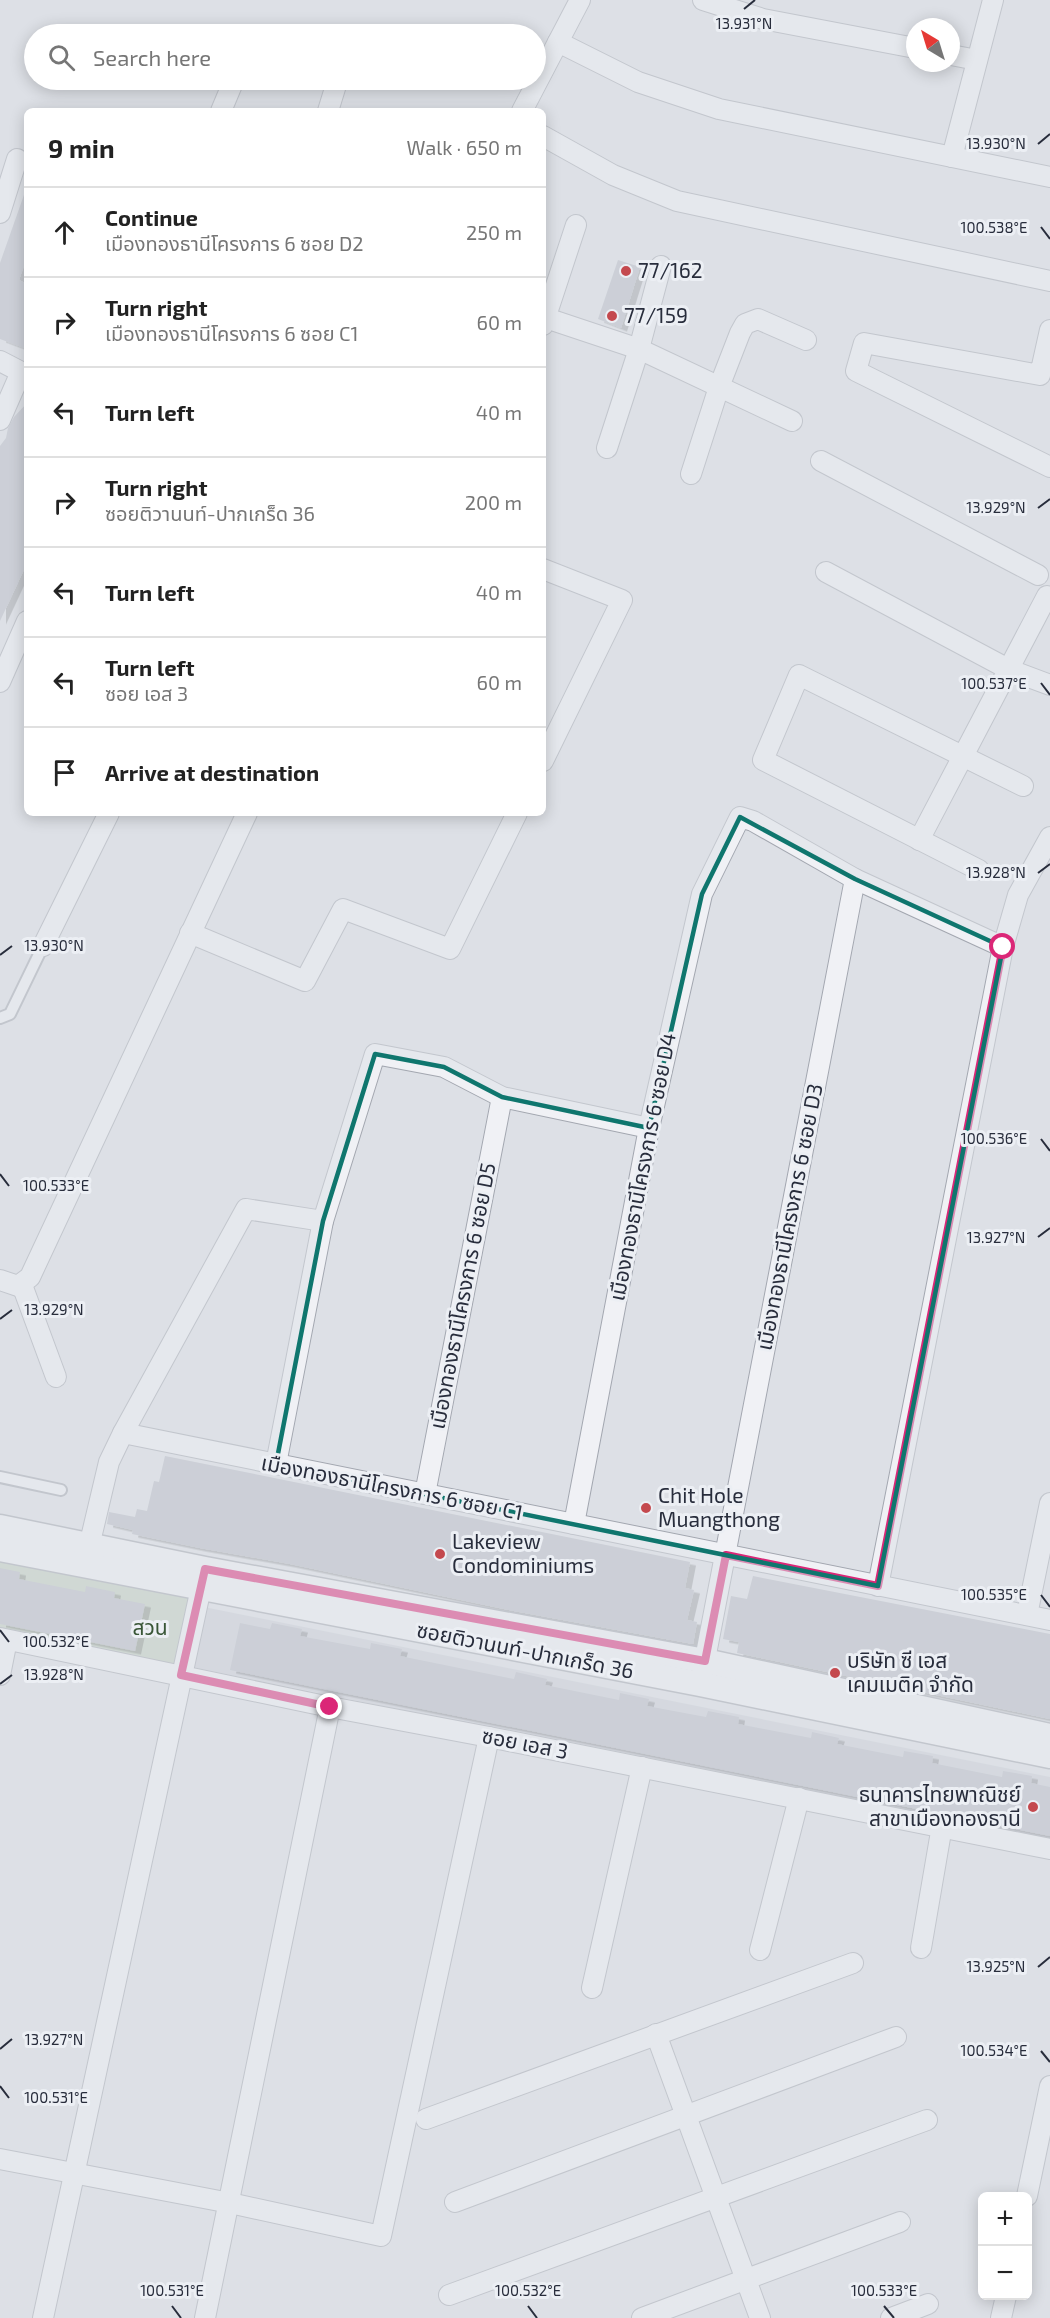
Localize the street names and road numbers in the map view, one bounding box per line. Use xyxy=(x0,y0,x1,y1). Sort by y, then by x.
street label: เมืองทองธานีโครงการ 6 ซอย D4 xyxy=(603,1031,680,1303)
street label: เมืองทองธานีโครงการ 6 ซอย D3 xyxy=(750,1081,827,1352)
street label: เมืองทองธานีโครงการ 6 ซอย D5 xyxy=(423,1160,500,1431)
street label: เมืองทองธานีโครงการ 6 ซอย C1 xyxy=(259,1449,525,1524)
street label: ซอยติวานนท์-ปากเกร็ด 36 xyxy=(415,1616,636,1683)
street label: ซอย เอส 3 xyxy=(480,1722,571,1763)

